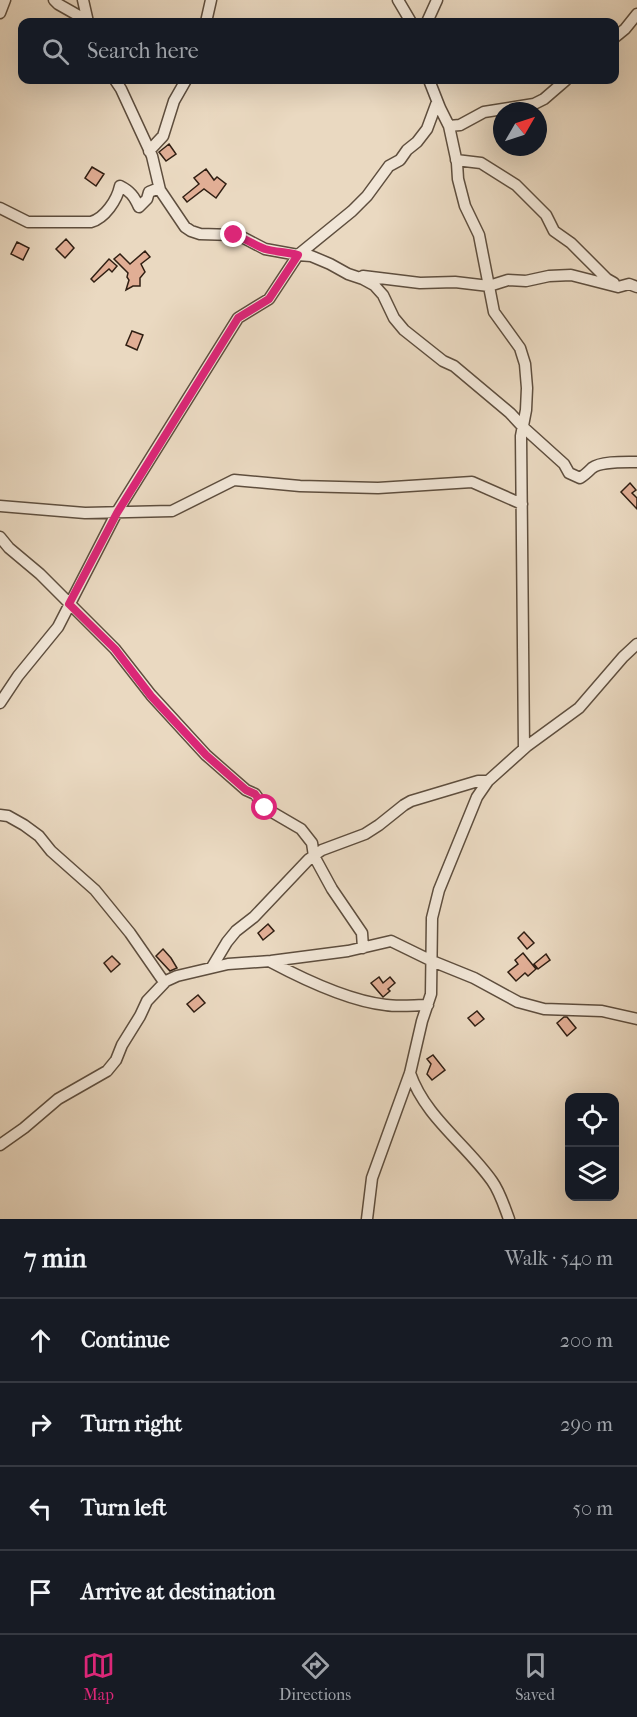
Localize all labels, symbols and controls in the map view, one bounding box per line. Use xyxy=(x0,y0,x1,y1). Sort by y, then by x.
search box xyxy=(18,18,619,84)
icon: search xyxy=(39,35,72,68)
text: Search here xyxy=(87,38,199,64)
north arrow xyxy=(493,102,547,156)
route end xyxy=(220,221,246,247)
route start xyxy=(251,794,277,820)
map controls xyxy=(565,1093,619,1201)
button: locate xyxy=(565,1093,619,1147)
button: layers xyxy=(565,1147,619,1201)
text: 7 min xyxy=(24,1243,87,1274)
text: Walk · 540 m xyxy=(505,1247,613,1270)
icon: ahead xyxy=(24,1324,57,1357)
text: Continue xyxy=(81,1327,170,1353)
text: 200 m xyxy=(560,1329,613,1352)
icon: right xyxy=(24,1408,57,1441)
text: Turn right xyxy=(81,1411,182,1437)
text: 290 m xyxy=(560,1413,613,1436)
icon: left xyxy=(24,1492,57,1525)
text: Turn left xyxy=(81,1495,167,1521)
text: 50 m xyxy=(572,1497,613,1520)
icon: arrive xyxy=(24,1576,57,1609)
text: Arrive at destination xyxy=(81,1579,275,1605)
tab: Map xyxy=(82,1649,115,1704)
tab: Directions xyxy=(279,1649,351,1704)
tab: Saved xyxy=(515,1649,555,1704)

